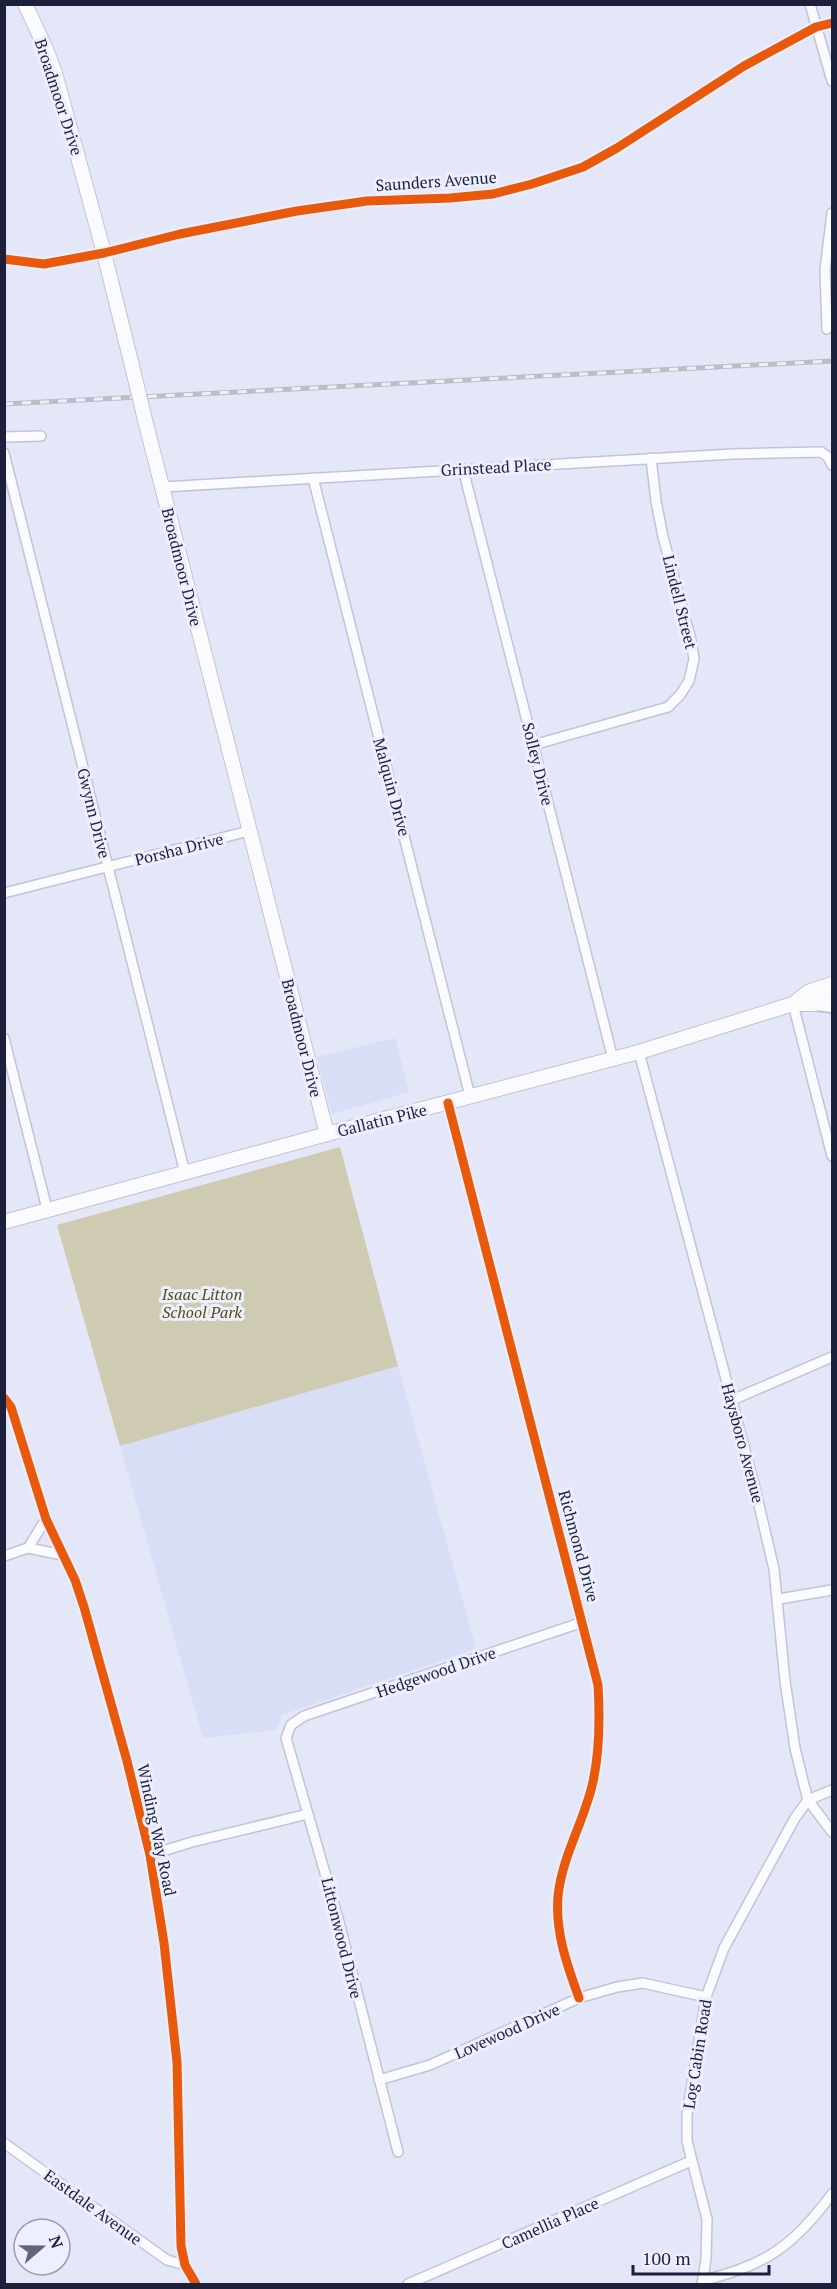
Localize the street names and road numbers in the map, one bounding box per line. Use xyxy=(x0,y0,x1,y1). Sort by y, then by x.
street label: Broadmoor Drive xyxy=(30,36,88,158)
street label: Saunders Avenue xyxy=(375,166,497,196)
street label: Grinstead Place xyxy=(440,453,552,481)
street label: Broadmoor Drive xyxy=(157,505,207,629)
street label: Lindell Street xyxy=(658,553,702,651)
street label: Solley Drive xyxy=(517,720,559,808)
street label: Malquin Drive xyxy=(368,735,416,839)
street label: Gwynn Drive xyxy=(72,766,116,860)
street label: Porsha Drive xyxy=(132,827,226,871)
street label: Broadmoor Drive xyxy=(277,976,327,1100)
street label: Gallatin Pike xyxy=(335,1098,429,1142)
street label: Haysboro Avenue xyxy=(716,1381,770,1505)
street label: Richmond Drive xyxy=(553,1488,605,1604)
street label: Hedgewood Drive xyxy=(373,1641,499,1703)
street label: Winding Way Road xyxy=(132,1762,182,1898)
street label: Littonwood Drive xyxy=(316,1875,368,2001)
street label: Log Cabin Road xyxy=(677,1997,717,2111)
street label: Lovewood Drive xyxy=(451,1998,563,2064)
street label: Eastdale Avenue xyxy=(40,2164,146,2250)
street label: Camellia Place xyxy=(498,2192,602,2254)

